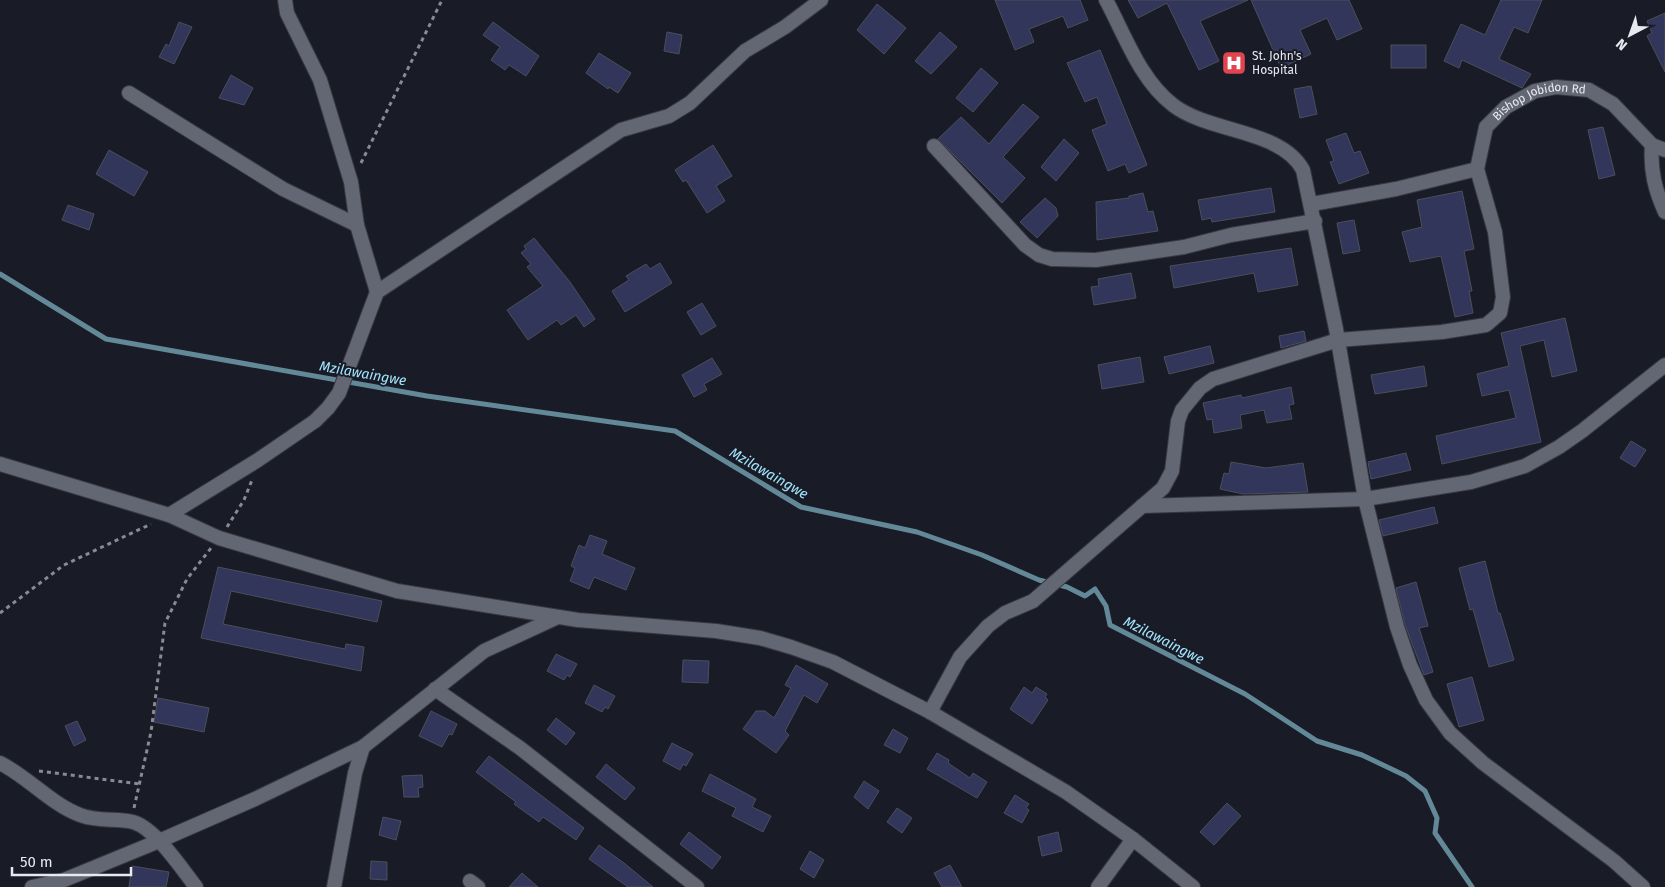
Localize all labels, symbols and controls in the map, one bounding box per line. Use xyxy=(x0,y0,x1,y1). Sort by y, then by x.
north arrow xyxy=(1605,10,1655,60)
text: N xyxy=(1613,35,1631,54)
place label: St. John's Hospital xyxy=(1252,49,1302,77)
hospital icon: St. John's Hospital xyxy=(1221,50,1247,76)
street label: Bishop Jobidon Rd xyxy=(1490,80,1586,123)
water label: Mzilawaingwe xyxy=(318,357,408,389)
water label: Mzilawaingwe xyxy=(726,444,811,503)
water label: Mzilawaingwe xyxy=(1121,613,1207,668)
scale bar xyxy=(12,844,131,876)
text: 50 m xyxy=(20,853,53,871)

